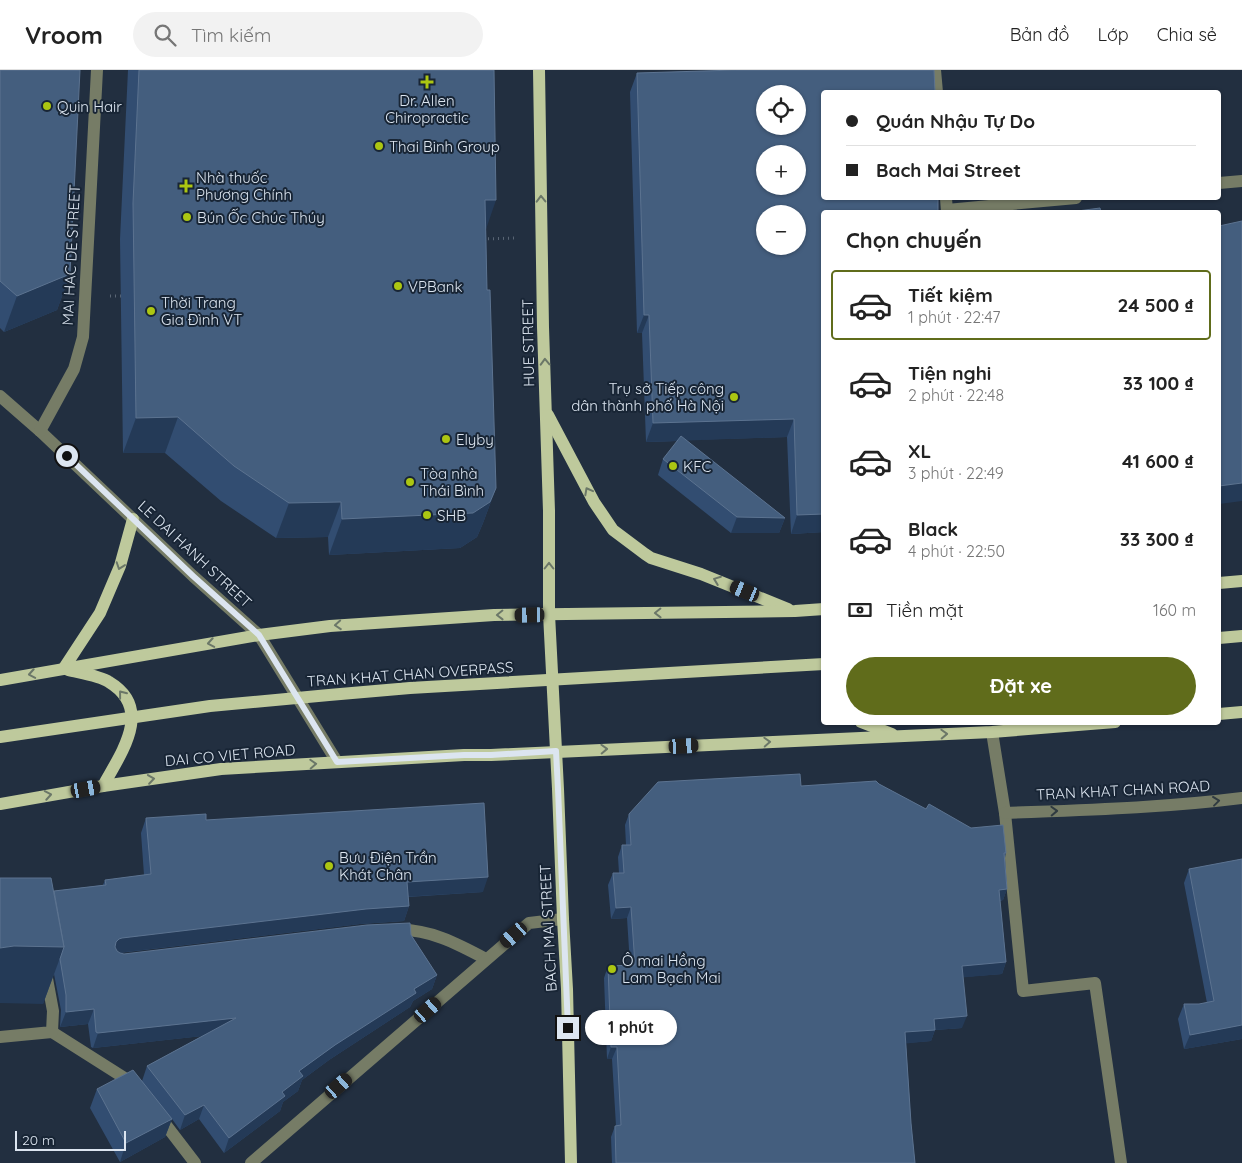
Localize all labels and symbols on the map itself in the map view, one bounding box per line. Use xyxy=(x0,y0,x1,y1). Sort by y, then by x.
marker: Dr. Allen Chiropractic xyxy=(420,75,434,89)
place label: Dr. Allen Chiropractic xyxy=(385,91,469,127)
place label: Quin Hair xyxy=(57,97,122,116)
marker: Quin Hair xyxy=(41,100,53,112)
place label: Thai Binh Group xyxy=(389,137,500,156)
marker: Thai Binh Group xyxy=(373,140,385,152)
place label: Nhà thuốc Phương Chính xyxy=(196,168,292,204)
marker: Nhà thuốc Phương Chính xyxy=(180,180,192,192)
street label: MAI HAC DE STREET xyxy=(58,184,84,326)
one-way arrow xyxy=(536,195,546,203)
place label: Bún Ốc Chúc Thúy xyxy=(197,208,325,227)
marker: Bún Ốc Chúc Thúy xyxy=(181,211,193,223)
place label: VPBank xyxy=(408,277,462,296)
marker: VPBank xyxy=(392,280,404,292)
place label: Thời Trang Gia Đình VT xyxy=(161,293,242,329)
street label: HUE STREET xyxy=(518,299,538,387)
marker: Thời Trang Gia Đình VT xyxy=(145,305,157,317)
one-way arrow xyxy=(539,358,550,366)
place label: Trụ sở Tiếp công dân thành phố Hà Nội xyxy=(571,379,724,415)
marker: Trụ sở Tiếp công dân thành phố Hà Nội xyxy=(728,391,740,403)
place label: Elyby xyxy=(456,430,494,449)
marker: Elyby xyxy=(440,433,452,445)
route start xyxy=(56,445,78,467)
place label: KFC xyxy=(683,457,711,476)
marker: KFC xyxy=(667,460,679,472)
place label: Tòa nhà Thái Bình xyxy=(420,464,484,500)
marker: Tòa nhà Thái Bình xyxy=(404,476,416,488)
one-way arrow xyxy=(584,488,594,497)
street label: LE DAI HANH STREET xyxy=(134,496,256,612)
place label: SHB xyxy=(437,506,466,525)
marker: SHB xyxy=(421,509,433,521)
one-way arrow xyxy=(116,561,126,570)
one-way arrow xyxy=(544,561,554,569)
one-way arrow xyxy=(713,576,722,586)
car xyxy=(728,578,761,604)
car xyxy=(514,607,545,623)
one-way arrow xyxy=(654,608,662,618)
one-way arrow xyxy=(496,610,504,621)
one-way arrow xyxy=(334,620,342,631)
one-way arrow xyxy=(207,637,215,647)
street label: TRAN KHAT CHAN OVERPASS xyxy=(306,657,514,691)
one-way arrow xyxy=(27,669,36,679)
one-way arrow xyxy=(119,690,128,700)
one-way arrow xyxy=(940,728,948,739)
one-way arrow xyxy=(763,737,771,748)
car xyxy=(668,738,699,754)
street label: DAI CO VIET ROAD xyxy=(164,740,296,770)
one-way arrow xyxy=(600,744,608,755)
one-way arrow xyxy=(309,758,317,769)
one-way arrow xyxy=(148,774,156,785)
street label: TRAN KHAT CHAN ROAD xyxy=(1036,776,1211,804)
car xyxy=(69,779,102,799)
one-way arrow xyxy=(44,791,52,801)
one-way arrow xyxy=(1213,796,1221,807)
one-way arrow xyxy=(1050,806,1058,816)
place label: Bưu Điện Trần Khát Chân xyxy=(339,848,437,884)
marker: Bưu Điện Trần Khát Chân xyxy=(323,860,335,872)
street label: BACH MAI STREET xyxy=(535,864,561,992)
car xyxy=(497,919,530,951)
place label: Ô mai Hồng Lam Bạch Mai xyxy=(622,951,721,987)
marker: Ô mai Hồng Lam Bạch Mai xyxy=(606,963,618,975)
car xyxy=(411,994,444,1026)
callout: 1 phút xyxy=(586,1010,678,1046)
route end xyxy=(557,1017,579,1039)
car xyxy=(322,1070,355,1102)
scale bar xyxy=(15,1128,126,1151)

